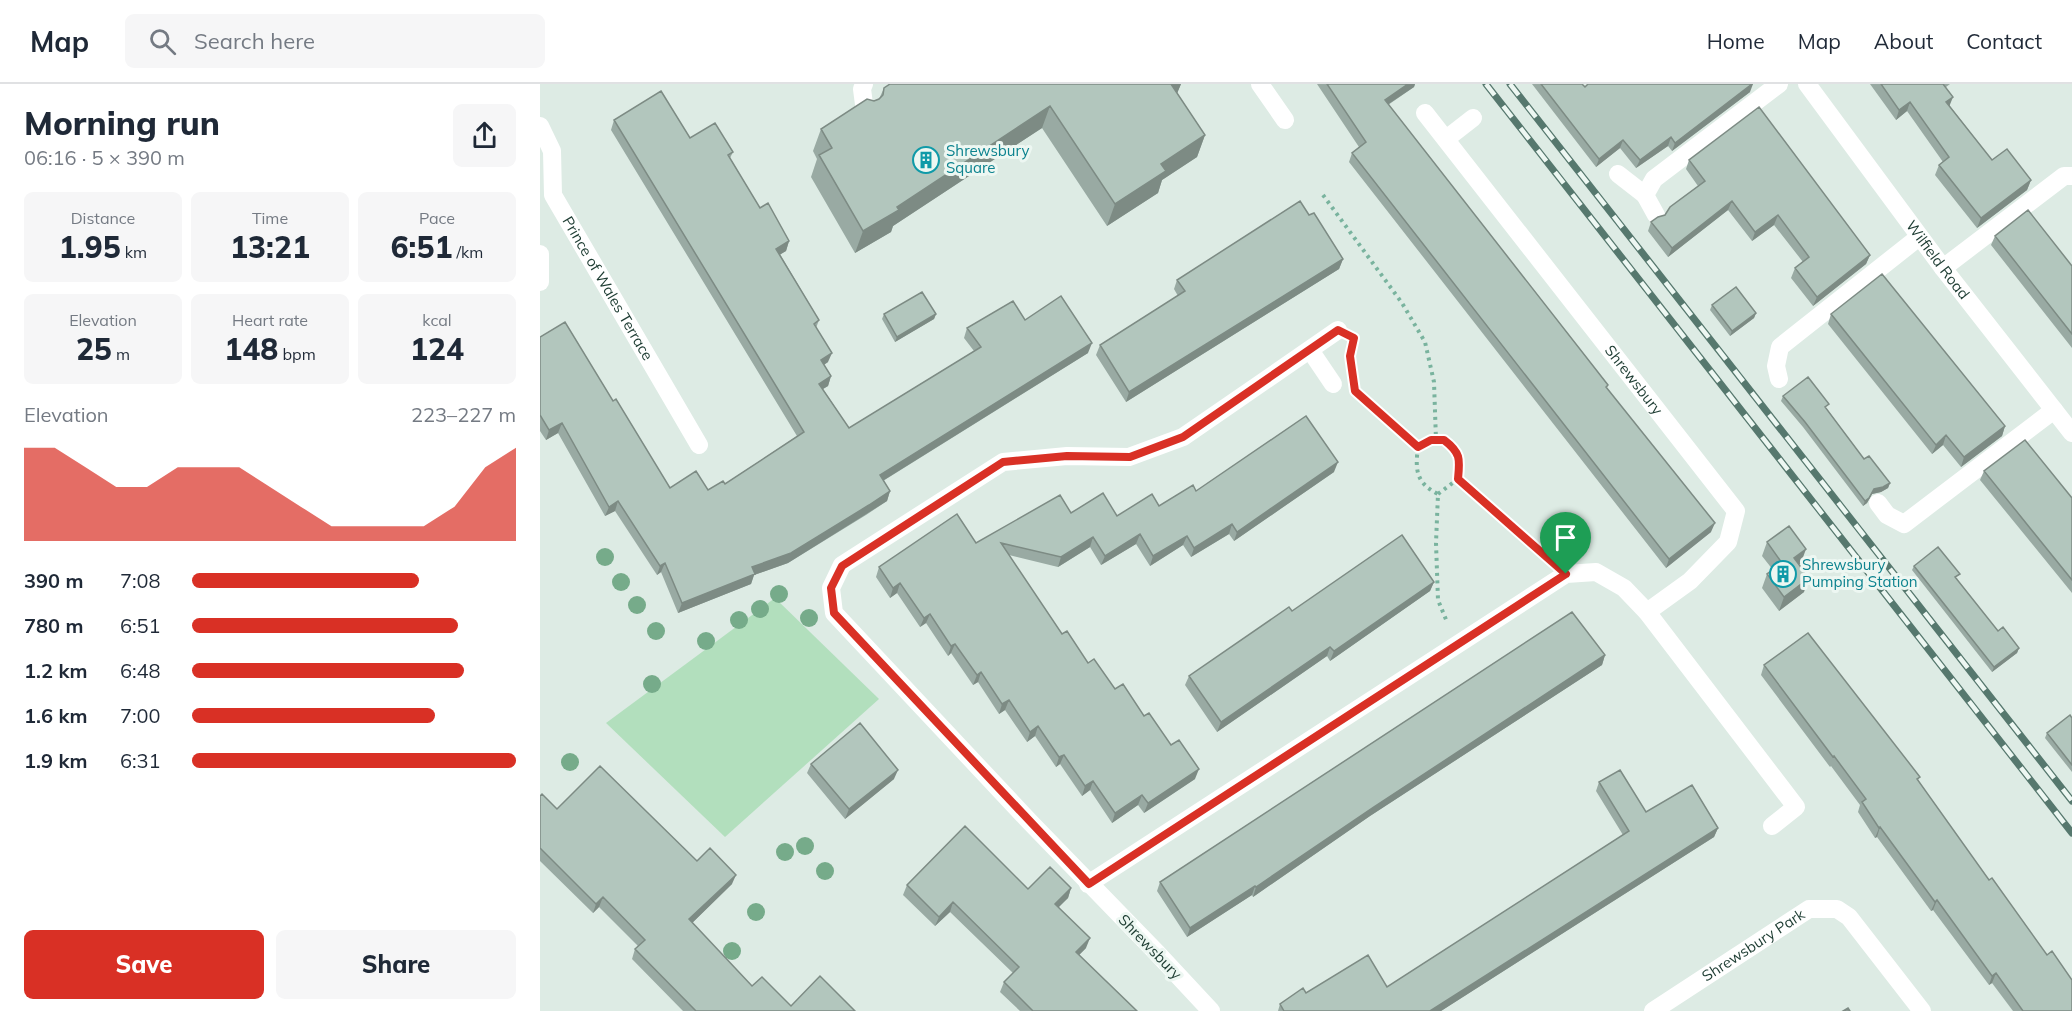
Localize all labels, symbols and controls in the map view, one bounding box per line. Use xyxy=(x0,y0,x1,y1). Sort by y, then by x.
search box xyxy=(125,14,545,68)
text: Map xyxy=(30,24,89,59)
icon: search xyxy=(146,25,179,58)
text: Search here xyxy=(194,27,315,55)
text: Home xyxy=(1707,28,1765,54)
text: Map xyxy=(1798,28,1841,54)
text: About xyxy=(1874,28,1933,54)
text: Contact xyxy=(1966,28,2042,54)
text: Morning run xyxy=(24,102,220,143)
button: share xyxy=(453,104,516,167)
place label: Shrewsbury Square xyxy=(946,141,1029,177)
text: 06:16 · 5 × 390 m xyxy=(24,145,185,170)
building icon: Shrewsbury Square xyxy=(911,145,941,175)
text: Distance xyxy=(71,208,135,228)
text: Time xyxy=(252,208,288,228)
text: Pace xyxy=(419,208,455,228)
street label: Prince of Wales Terrace xyxy=(559,213,658,364)
street label: Wilfield Road xyxy=(1902,216,1974,303)
text: 1.95 xyxy=(59,228,121,266)
text: 13:21 xyxy=(230,228,310,266)
text: 6:51 xyxy=(391,228,452,266)
text: km xyxy=(121,242,147,262)
text: /km xyxy=(452,242,483,262)
text: Elevation xyxy=(69,310,137,330)
text: Heart rate xyxy=(232,310,308,330)
text: kcal xyxy=(422,310,452,330)
text: 25 xyxy=(76,330,112,368)
text: 148 xyxy=(224,330,278,368)
text: 124 xyxy=(410,330,464,368)
street label: Shrewsbury xyxy=(1601,341,1667,419)
text: m xyxy=(112,344,130,364)
text: bpm xyxy=(278,344,316,364)
text: Elevation xyxy=(24,402,109,427)
text: 223–227 m xyxy=(411,402,516,427)
pin xyxy=(1540,512,1591,574)
icon: arrive xyxy=(1549,521,1582,554)
place label: Shrewsbury Pumping Station xyxy=(1802,555,1918,591)
building icon: Shrewsbury Pumping Station xyxy=(1768,559,1798,589)
text: 390 m xyxy=(24,568,83,593)
text: 7:08 xyxy=(120,568,161,593)
text: 780 m xyxy=(24,613,83,638)
text: 6:51 xyxy=(120,613,161,638)
text: 1.2 km xyxy=(24,658,87,683)
text: 6:48 xyxy=(120,658,161,683)
text: 1.6 km xyxy=(24,703,87,728)
text: 7:00 xyxy=(120,703,161,728)
text: 1.9 km xyxy=(24,748,87,773)
text: 6:31 xyxy=(120,748,161,773)
street label: Shrewsbury Park xyxy=(1698,904,1808,985)
street label: Shrewsbury xyxy=(1115,910,1186,983)
button: Save xyxy=(24,930,264,999)
button: Share xyxy=(276,930,516,999)

